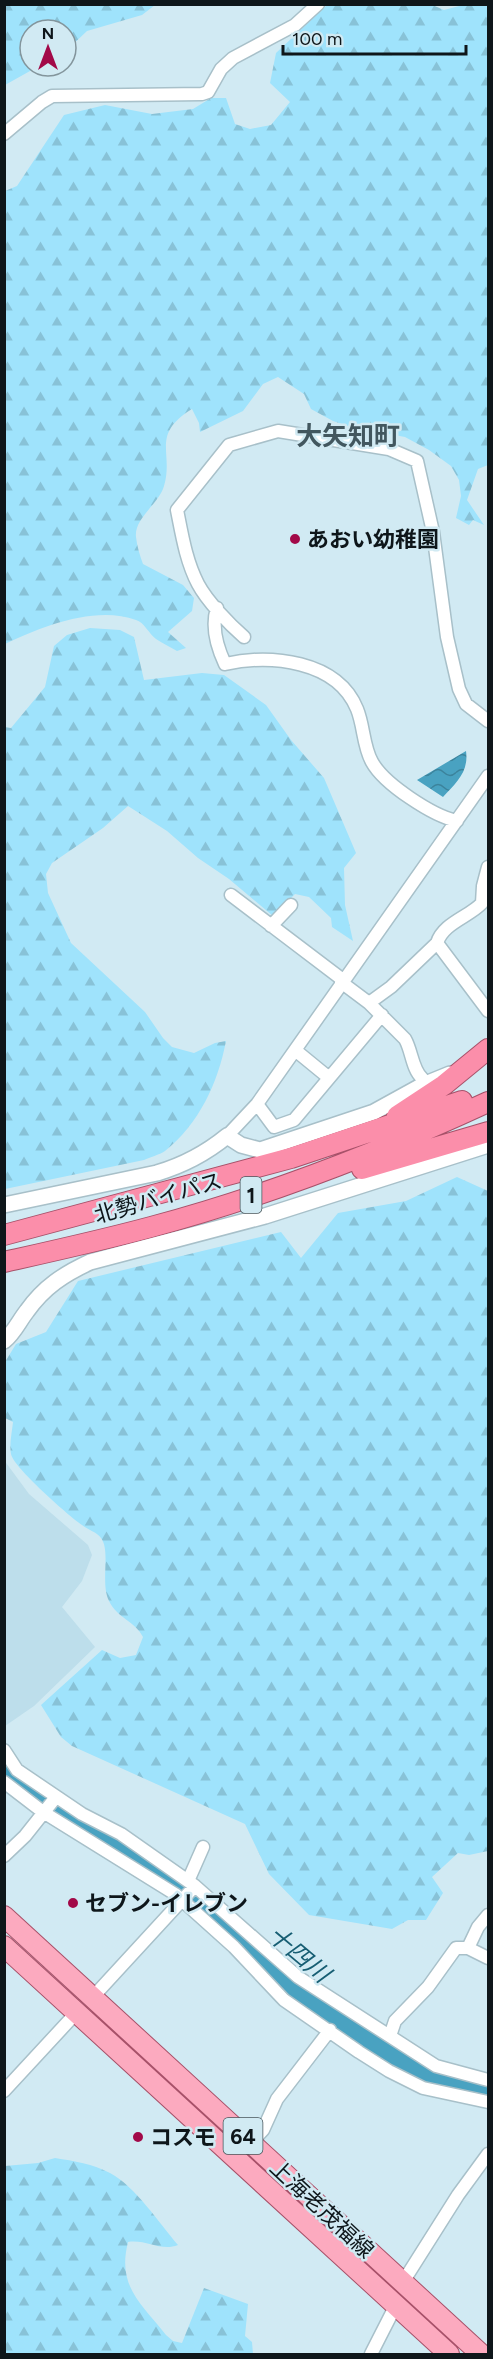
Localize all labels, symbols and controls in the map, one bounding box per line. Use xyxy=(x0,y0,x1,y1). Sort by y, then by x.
north arrow xyxy=(18,18,78,78)
scale bar xyxy=(283,18,466,56)
text: N xyxy=(42,24,54,43)
text: 100 m xyxy=(292,28,342,50)
district label: 大矢知町 xyxy=(296,420,400,452)
place label: あおい幼稚園 xyxy=(307,526,439,553)
marker: あおい幼稚園 xyxy=(288,532,302,546)
street label: 北勢バイパス xyxy=(91,1167,225,1229)
road number: 1 xyxy=(240,1177,262,1213)
place label: セブン-イレブン xyxy=(85,1890,248,1917)
marker: セブン-イレブン xyxy=(66,1896,80,1910)
water label: 十四川 xyxy=(262,1920,338,1990)
road number: 64 xyxy=(224,2118,262,2154)
place label: コスモ xyxy=(150,2124,216,2151)
marker: コスモ xyxy=(131,2130,145,2144)
street label: 上海老茂福線 xyxy=(265,2154,379,2264)

